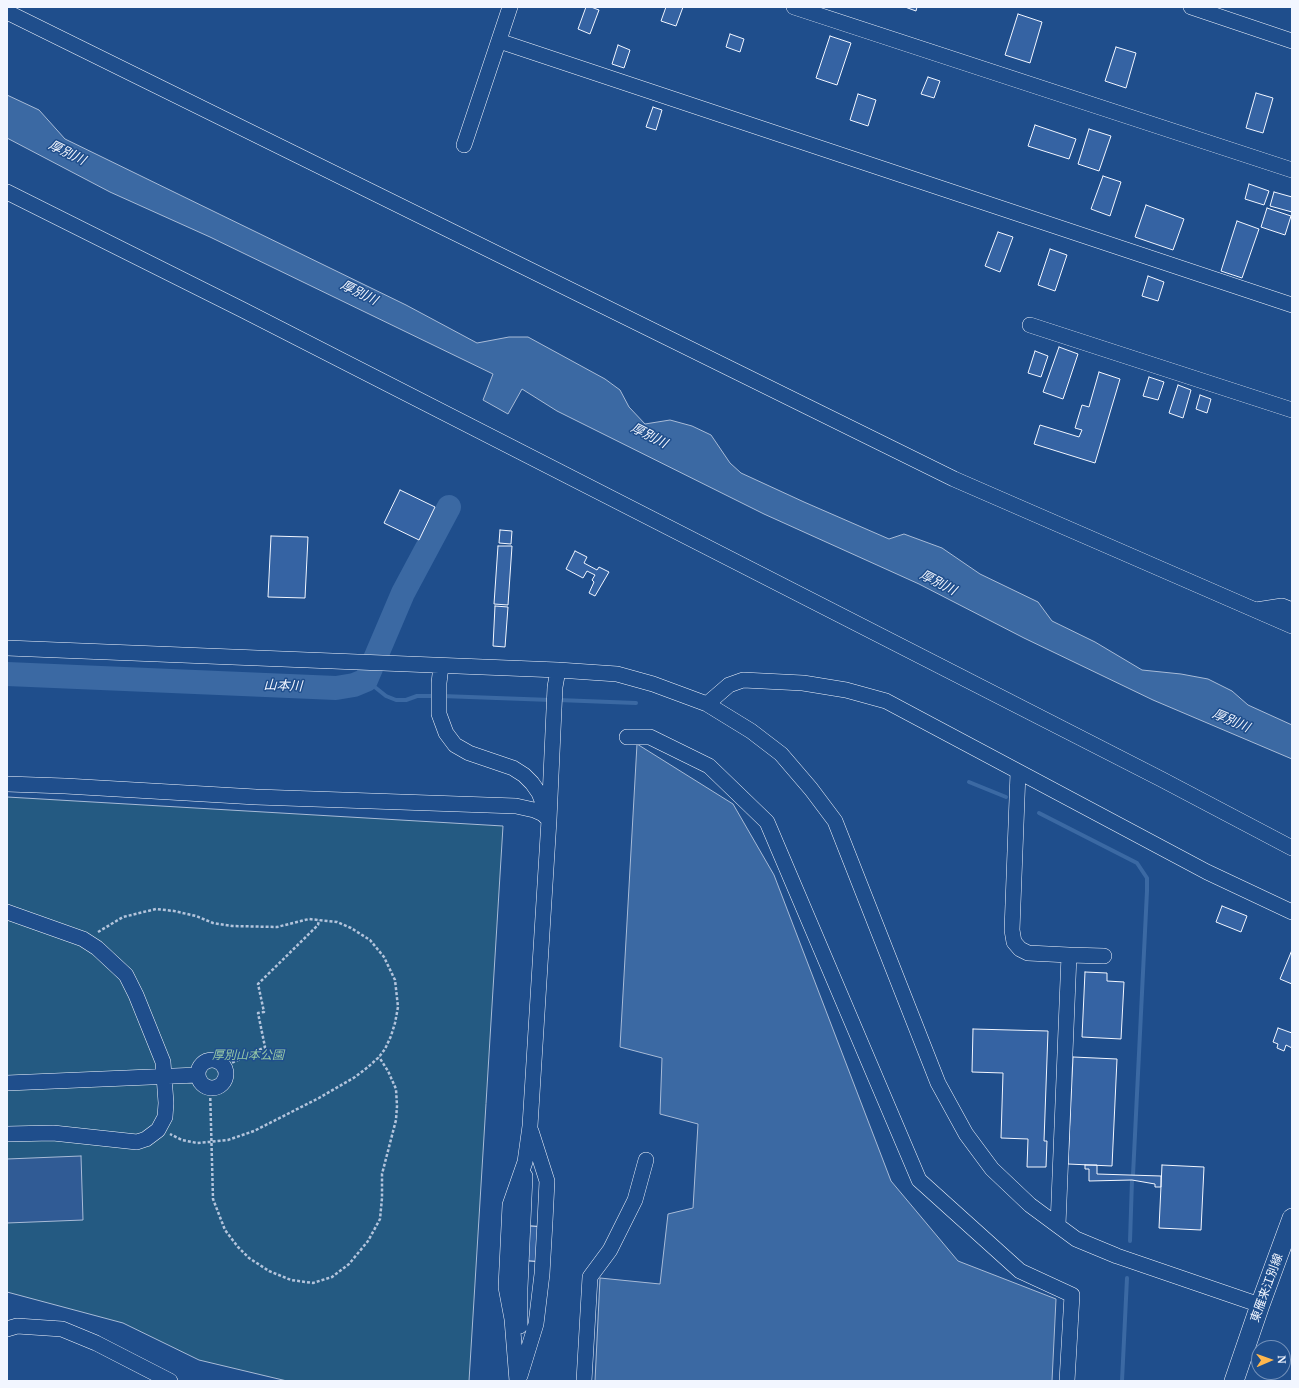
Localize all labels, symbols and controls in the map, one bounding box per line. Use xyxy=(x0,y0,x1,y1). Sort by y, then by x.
water label: 厚別川 xyxy=(46,137,88,169)
water label: 厚別川 xyxy=(338,277,380,309)
water label: 厚別川 xyxy=(628,420,670,452)
water label: 厚別川 xyxy=(917,567,959,599)
water label: 山本川 xyxy=(263,678,303,694)
water label: 厚別川 xyxy=(1210,706,1252,736)
park label: 厚別山本公園 xyxy=(212,1049,284,1063)
street label: 東雁来江別線 xyxy=(1248,1252,1286,1324)
north arrow xyxy=(1251,1340,1291,1380)
text: N xyxy=(1275,1355,1289,1364)

